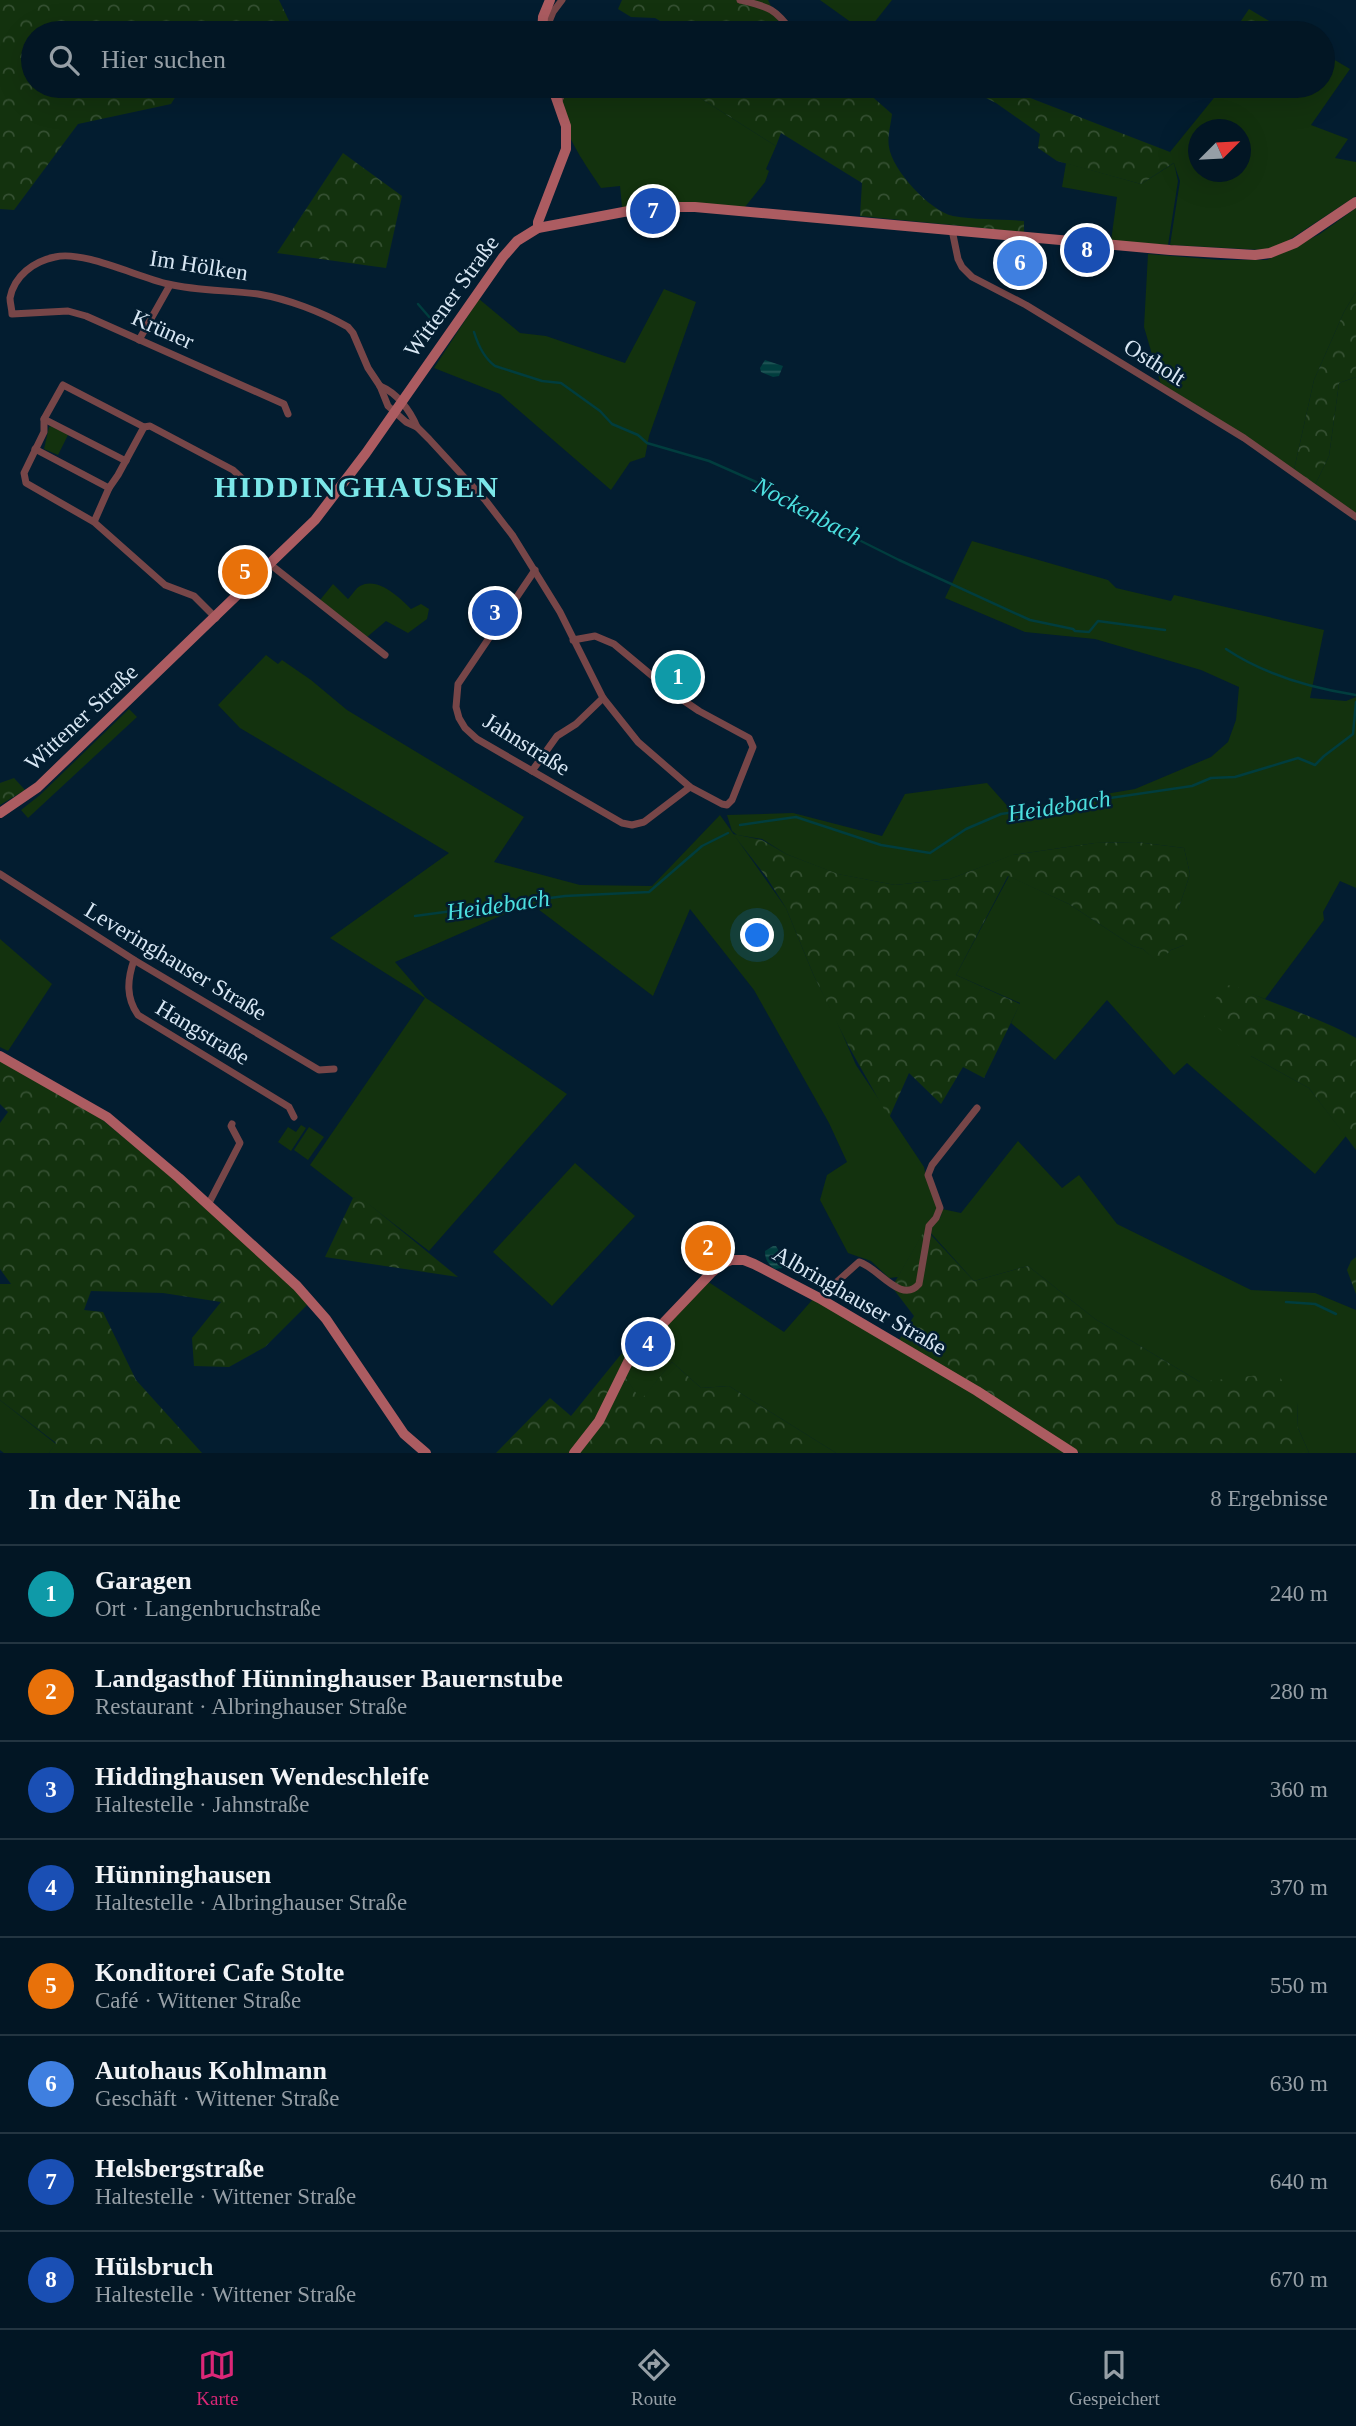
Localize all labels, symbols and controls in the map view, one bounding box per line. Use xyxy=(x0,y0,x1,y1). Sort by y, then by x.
search box xyxy=(21,21,1335,98)
icon: search xyxy=(45,41,83,79)
text: Hier suchen xyxy=(101,45,226,74)
north arrow xyxy=(1188,119,1251,182)
pin: 7 xyxy=(630,185,676,237)
pin: 8 xyxy=(1064,224,1110,276)
street label: Wittener Straße xyxy=(399,231,504,362)
pin: 6 xyxy=(997,237,1043,289)
street label: Im Hölken xyxy=(148,245,250,286)
street label: Krüner xyxy=(128,305,198,354)
street label: Ostholt xyxy=(1119,334,1191,391)
district label: HIDDINGHAUSEN xyxy=(214,470,500,503)
water label: Nockenbach xyxy=(749,471,866,550)
pin: 5 xyxy=(222,546,268,598)
pin: 3 xyxy=(472,587,518,639)
pin: 1 xyxy=(655,651,701,703)
street label: Wittener Straße xyxy=(20,659,143,776)
street label: Jahnstraße xyxy=(479,708,575,781)
water label: Heidebach xyxy=(1005,785,1112,827)
water label: Heidebach xyxy=(444,885,551,925)
street label: Leveringhauser Straße xyxy=(80,897,271,1026)
your location xyxy=(740,918,774,952)
street label: Hangstraße xyxy=(151,995,254,1070)
pin: 2 xyxy=(685,1222,731,1274)
street label: Albringhauser Straße xyxy=(769,1241,951,1360)
pin: 4 xyxy=(625,1318,671,1370)
text: In der Nähe xyxy=(28,1482,181,1515)
text: 8 Ergebnisse xyxy=(1210,1486,1328,1511)
text: Garagen xyxy=(95,1566,192,1595)
text: 1 xyxy=(45,1581,57,1606)
text: 240 m xyxy=(1270,1581,1328,1606)
text: Ort · Langenbruchstraße xyxy=(95,1596,321,1621)
text: Landgasthof Hünninghauser Bauernstube xyxy=(95,1664,563,1693)
text: 2 xyxy=(45,1679,57,1704)
text: 280 m xyxy=(1270,1679,1328,1704)
text: Restaurant · Albringhauser Straße xyxy=(95,1694,407,1719)
text: Hiddinghausen Wendeschleife xyxy=(95,1762,429,1791)
text: 3 xyxy=(45,1777,57,1802)
text: 360 m xyxy=(1270,1777,1328,1802)
text: Haltestelle · Jahnstraße xyxy=(95,1792,310,1817)
text: Hünninghausen xyxy=(95,1860,271,1889)
text: 4 xyxy=(45,1875,57,1900)
text: 370 m xyxy=(1270,1875,1328,1900)
text: Haltestelle · Albringhauser Straße xyxy=(95,1890,407,1915)
text: Konditorei Cafe Stolte xyxy=(95,1958,344,1987)
text: 5 xyxy=(45,1973,57,1998)
text: 550 m xyxy=(1270,1973,1328,1998)
text: Café · Wittener Straße xyxy=(95,1988,301,2013)
text: Autohaus Kohlmann xyxy=(95,2056,327,2085)
text: 6 xyxy=(45,2071,57,2096)
text: 630 m xyxy=(1270,2071,1328,2096)
text: Geschäft · Wittener Straße xyxy=(95,2086,340,2111)
text: Helsbergstraße xyxy=(95,2154,264,2183)
text: 7 xyxy=(45,2169,57,2194)
text: 640 m xyxy=(1270,2169,1328,2194)
text: Haltestelle · Wittener Straße xyxy=(95,2184,356,2209)
text: Hülsbruch xyxy=(95,2252,214,2281)
text: 8 xyxy=(45,2267,57,2292)
text: 670 m xyxy=(1270,2267,1328,2292)
text: Haltestelle · Wittener Straße xyxy=(95,2282,356,2307)
tab: Karte xyxy=(196,2346,238,2410)
tab: Route xyxy=(631,2346,676,2410)
tab: Gespeichert xyxy=(1069,2346,1160,2410)

